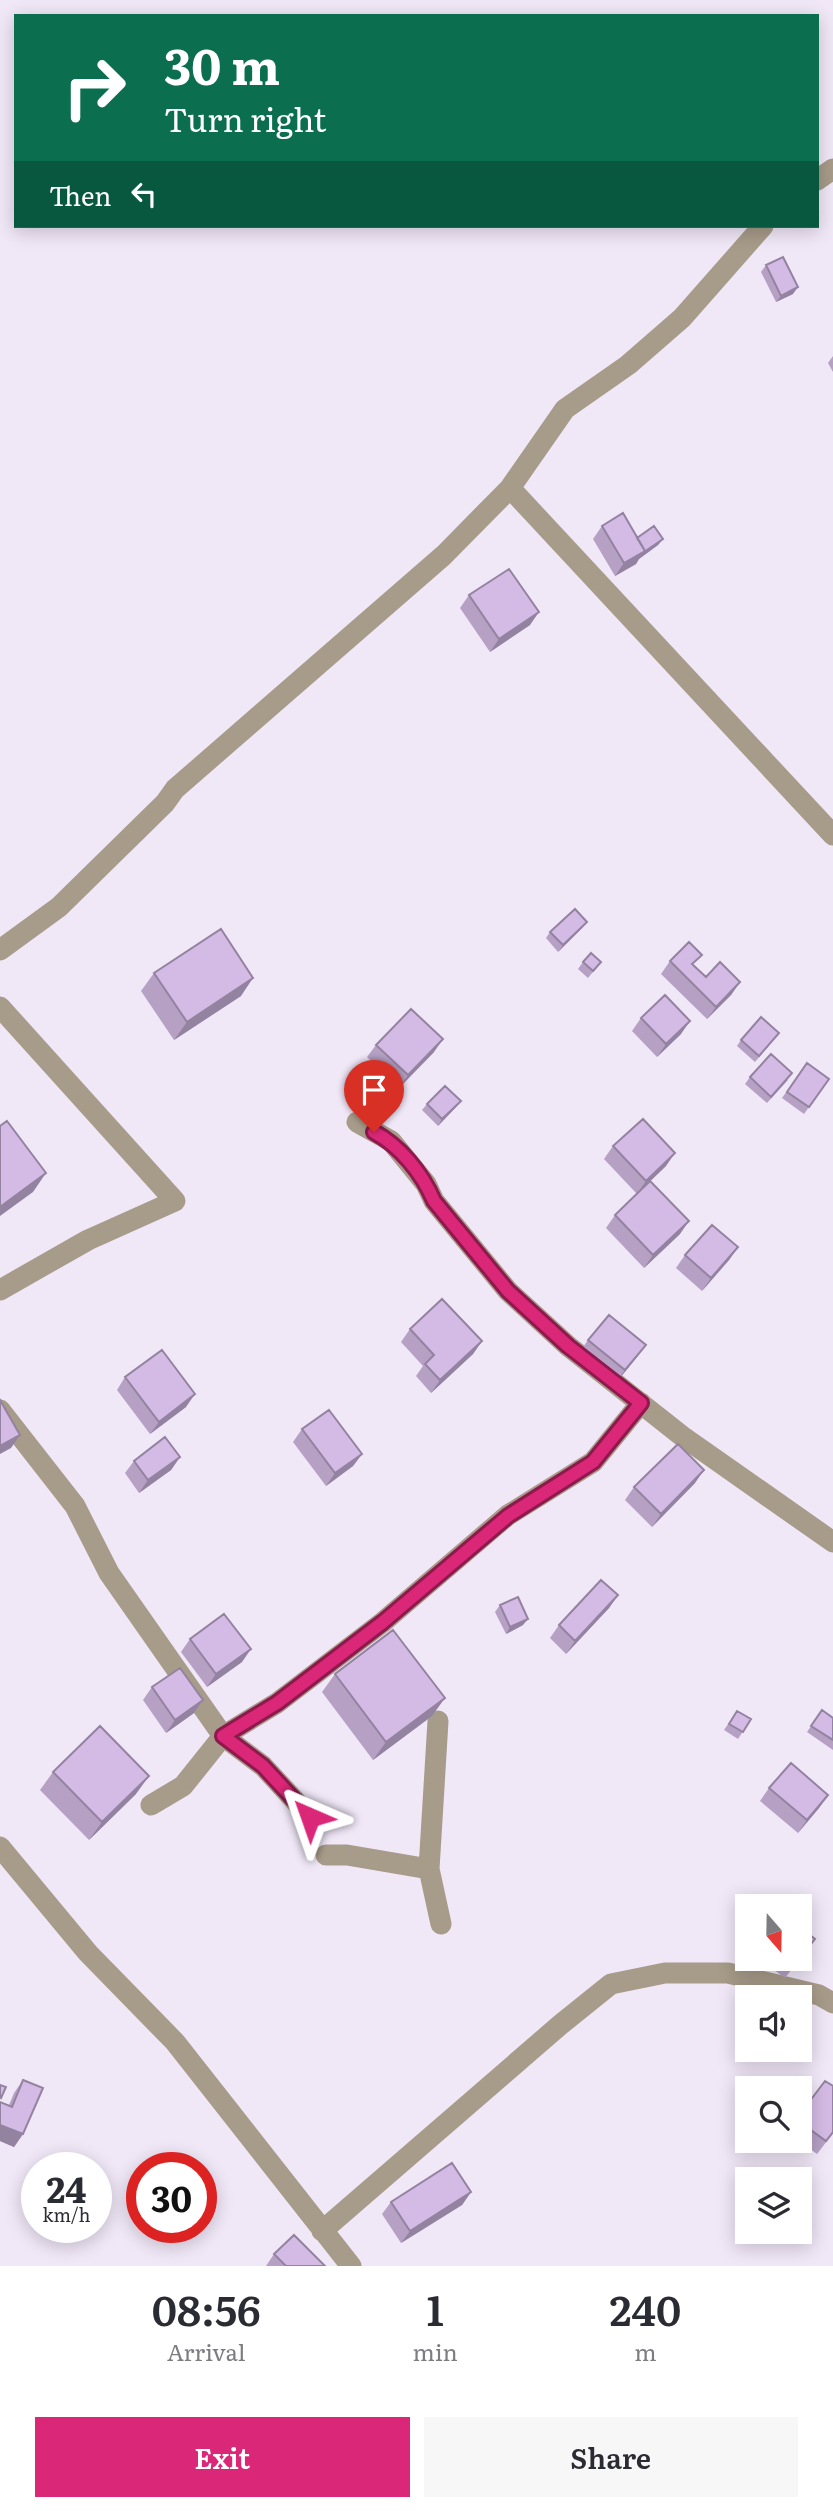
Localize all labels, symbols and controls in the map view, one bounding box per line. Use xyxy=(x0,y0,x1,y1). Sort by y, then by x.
text: 30 m xyxy=(164,27,280,100)
icon: right xyxy=(49,42,140,133)
text: Turn right xyxy=(164,94,326,142)
text: Then xyxy=(49,175,111,214)
icon: left xyxy=(125,175,163,213)
pin xyxy=(344,1060,404,1132)
icon: arrive xyxy=(355,1071,393,1109)
position arrow xyxy=(273,1780,347,1854)
north arrow xyxy=(735,1894,812,1970)
map controls xyxy=(735,1894,812,2244)
button: sound xyxy=(735,1985,812,2062)
button: search xyxy=(735,2076,812,2153)
speed limit sign: 30 xyxy=(126,2152,217,2243)
text: 24 xyxy=(47,2162,86,2214)
button: layers xyxy=(735,2167,812,2244)
text: km/h xyxy=(43,2201,90,2228)
text: 08:56 xyxy=(152,2277,261,2339)
text: 1 xyxy=(427,2277,444,2339)
text: 240 xyxy=(610,2277,681,2339)
text: Arrival xyxy=(167,2334,246,2368)
text: min xyxy=(413,2334,458,2368)
text: m xyxy=(634,2334,657,2368)
button: Exit xyxy=(35,2417,410,2497)
button: Share xyxy=(424,2417,798,2497)

